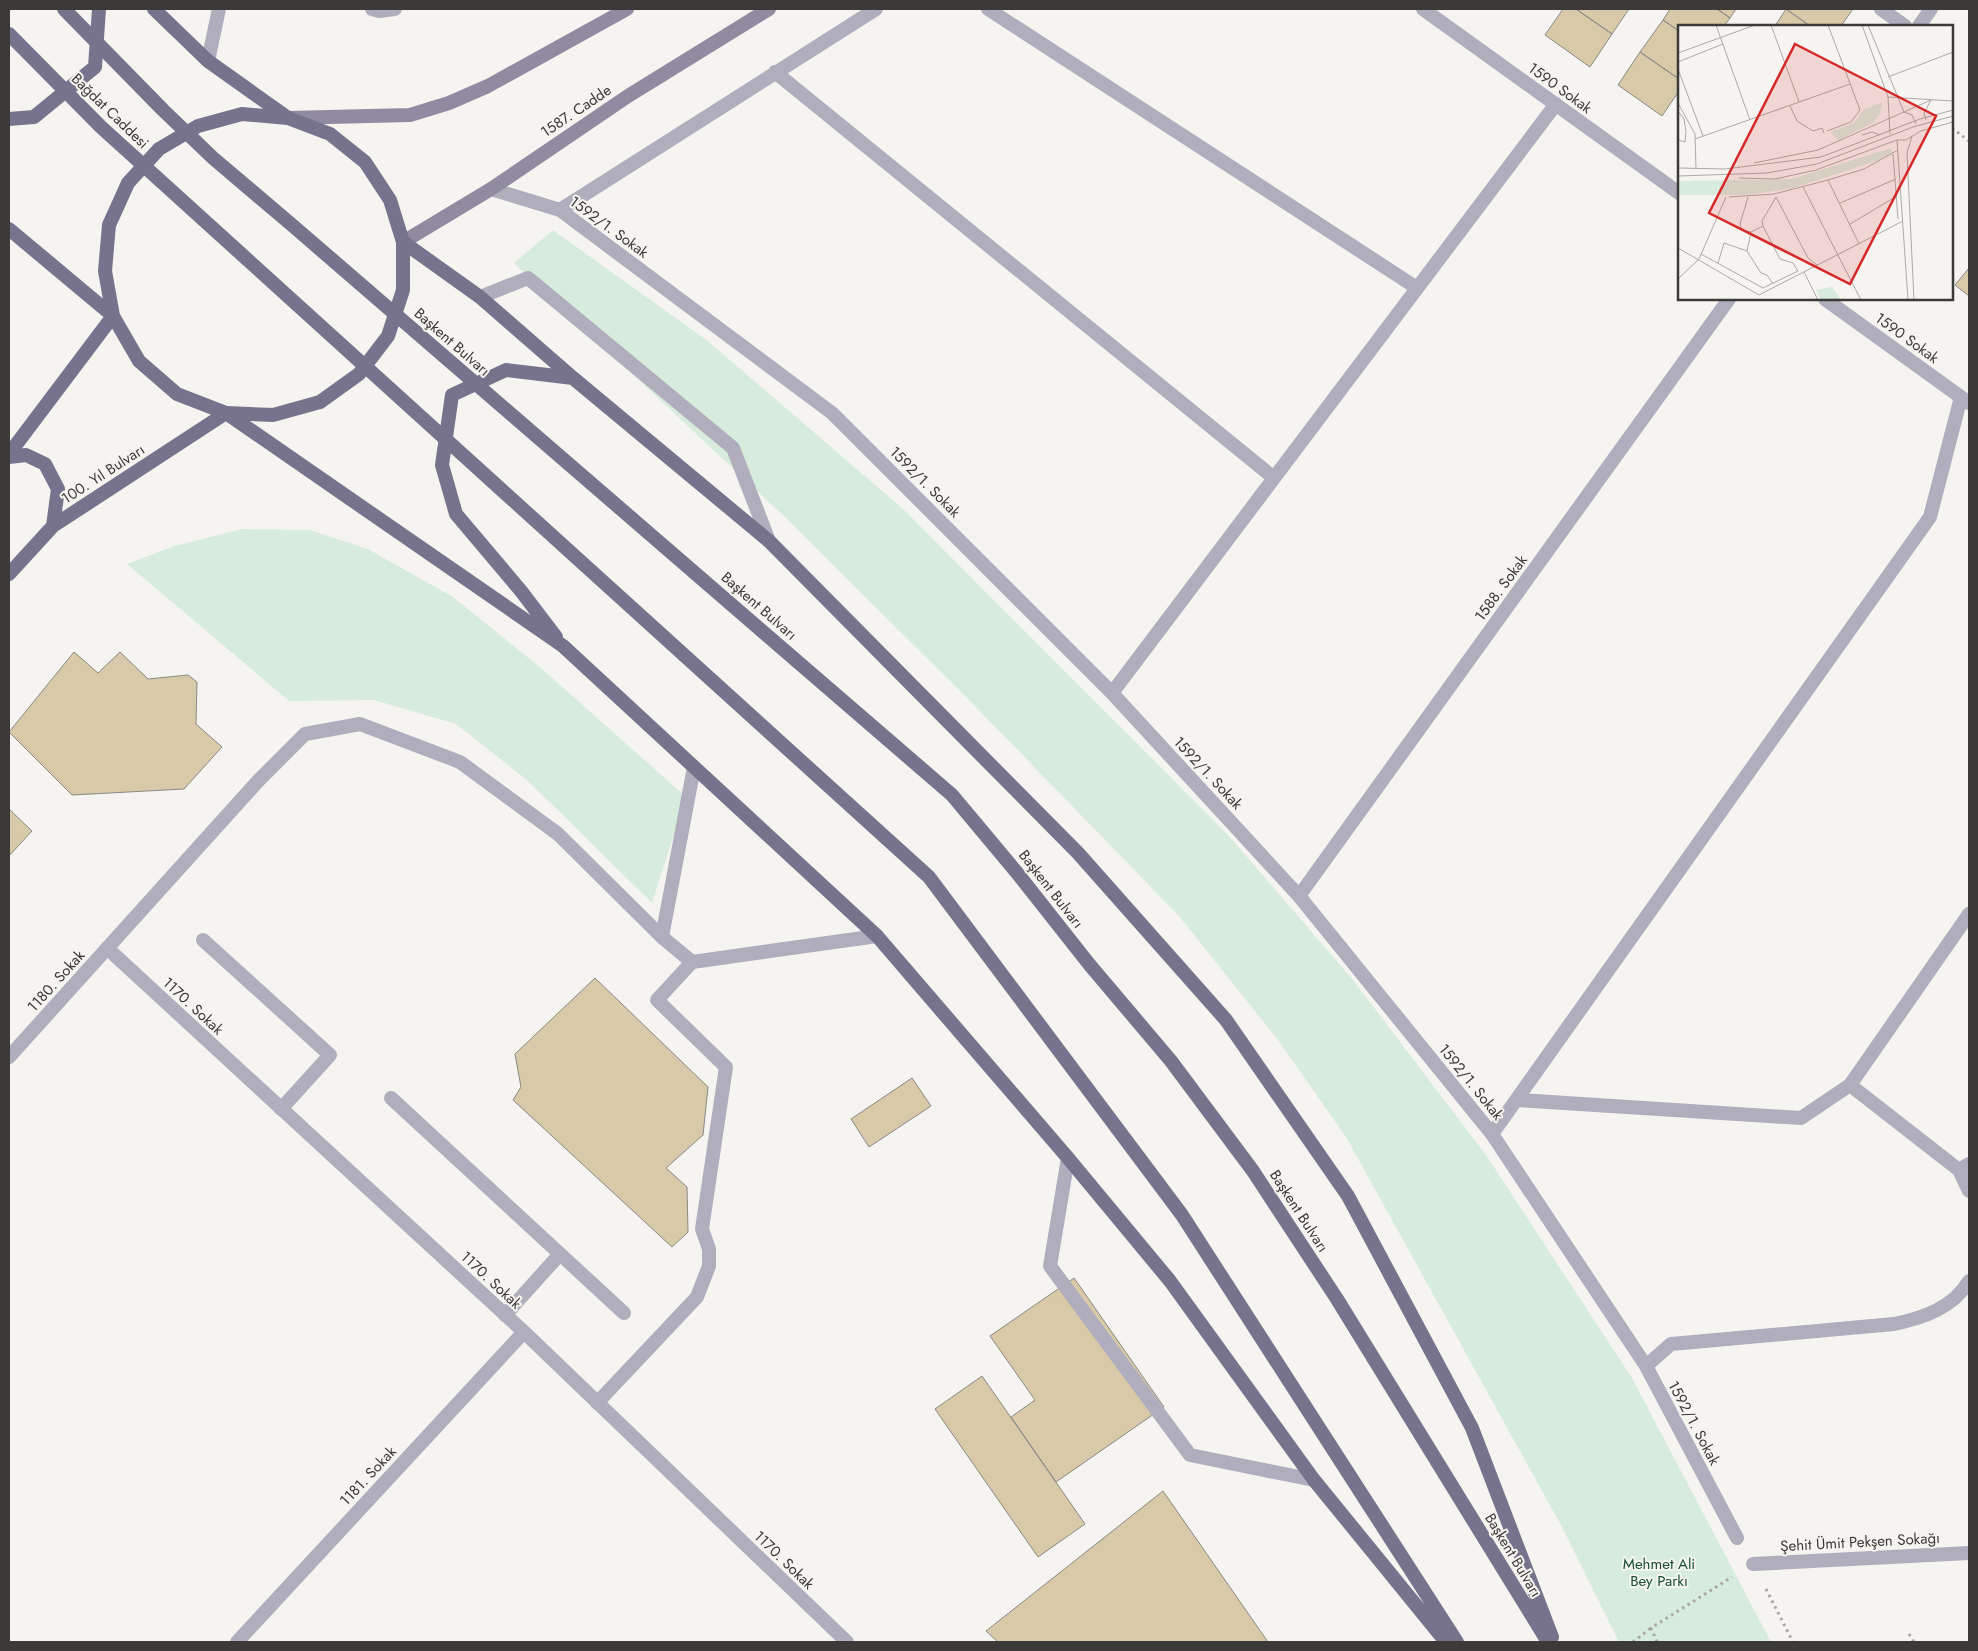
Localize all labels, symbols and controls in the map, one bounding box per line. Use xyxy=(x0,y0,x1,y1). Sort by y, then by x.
inset map xyxy=(1678,25,1953,300)
street label: 1590 Sokak xyxy=(1524,57,1597,119)
street label: Bağdat Caddesi xyxy=(66,68,154,154)
street label: 1587. Cadde xyxy=(536,79,616,143)
street label: 1592/1. Sokak xyxy=(565,191,653,263)
street label: Başkent Bulvarı xyxy=(409,303,495,381)
street label: 1590 Sokak xyxy=(1871,307,1944,369)
street label: 100. Yıl Bulvarı xyxy=(57,439,149,509)
street label: 1592/1. Sokak xyxy=(884,441,966,523)
street label: 1588. Sokak xyxy=(1469,550,1533,626)
street label: Başkent Bulvarı xyxy=(716,567,802,645)
street label: 1592/1. Sokak xyxy=(1168,732,1248,815)
street label: Başkent Bulvarı xyxy=(1013,845,1089,933)
street label: 1180. Sokak xyxy=(22,945,90,1017)
street label: 1170. Sokak xyxy=(158,972,229,1040)
street label: 1592/1. Sokak xyxy=(1433,1039,1509,1125)
street label: Başkent Bulvarı xyxy=(1264,1165,1334,1257)
street label: 1170. Sokak xyxy=(456,1246,527,1314)
street label: 1592/1. Sokak xyxy=(1663,1377,1726,1469)
street label: 1181. Sokak xyxy=(335,1441,402,1511)
street label: Başkent Bulvarı xyxy=(1479,1509,1547,1601)
street label: 1170. Sokak xyxy=(749,1526,819,1595)
street label: Şehit Ümit Pekşen Sokağı xyxy=(1780,1527,1940,1557)
park label: Mehmet Ali Bey Parkı xyxy=(1623,1553,1695,1592)

